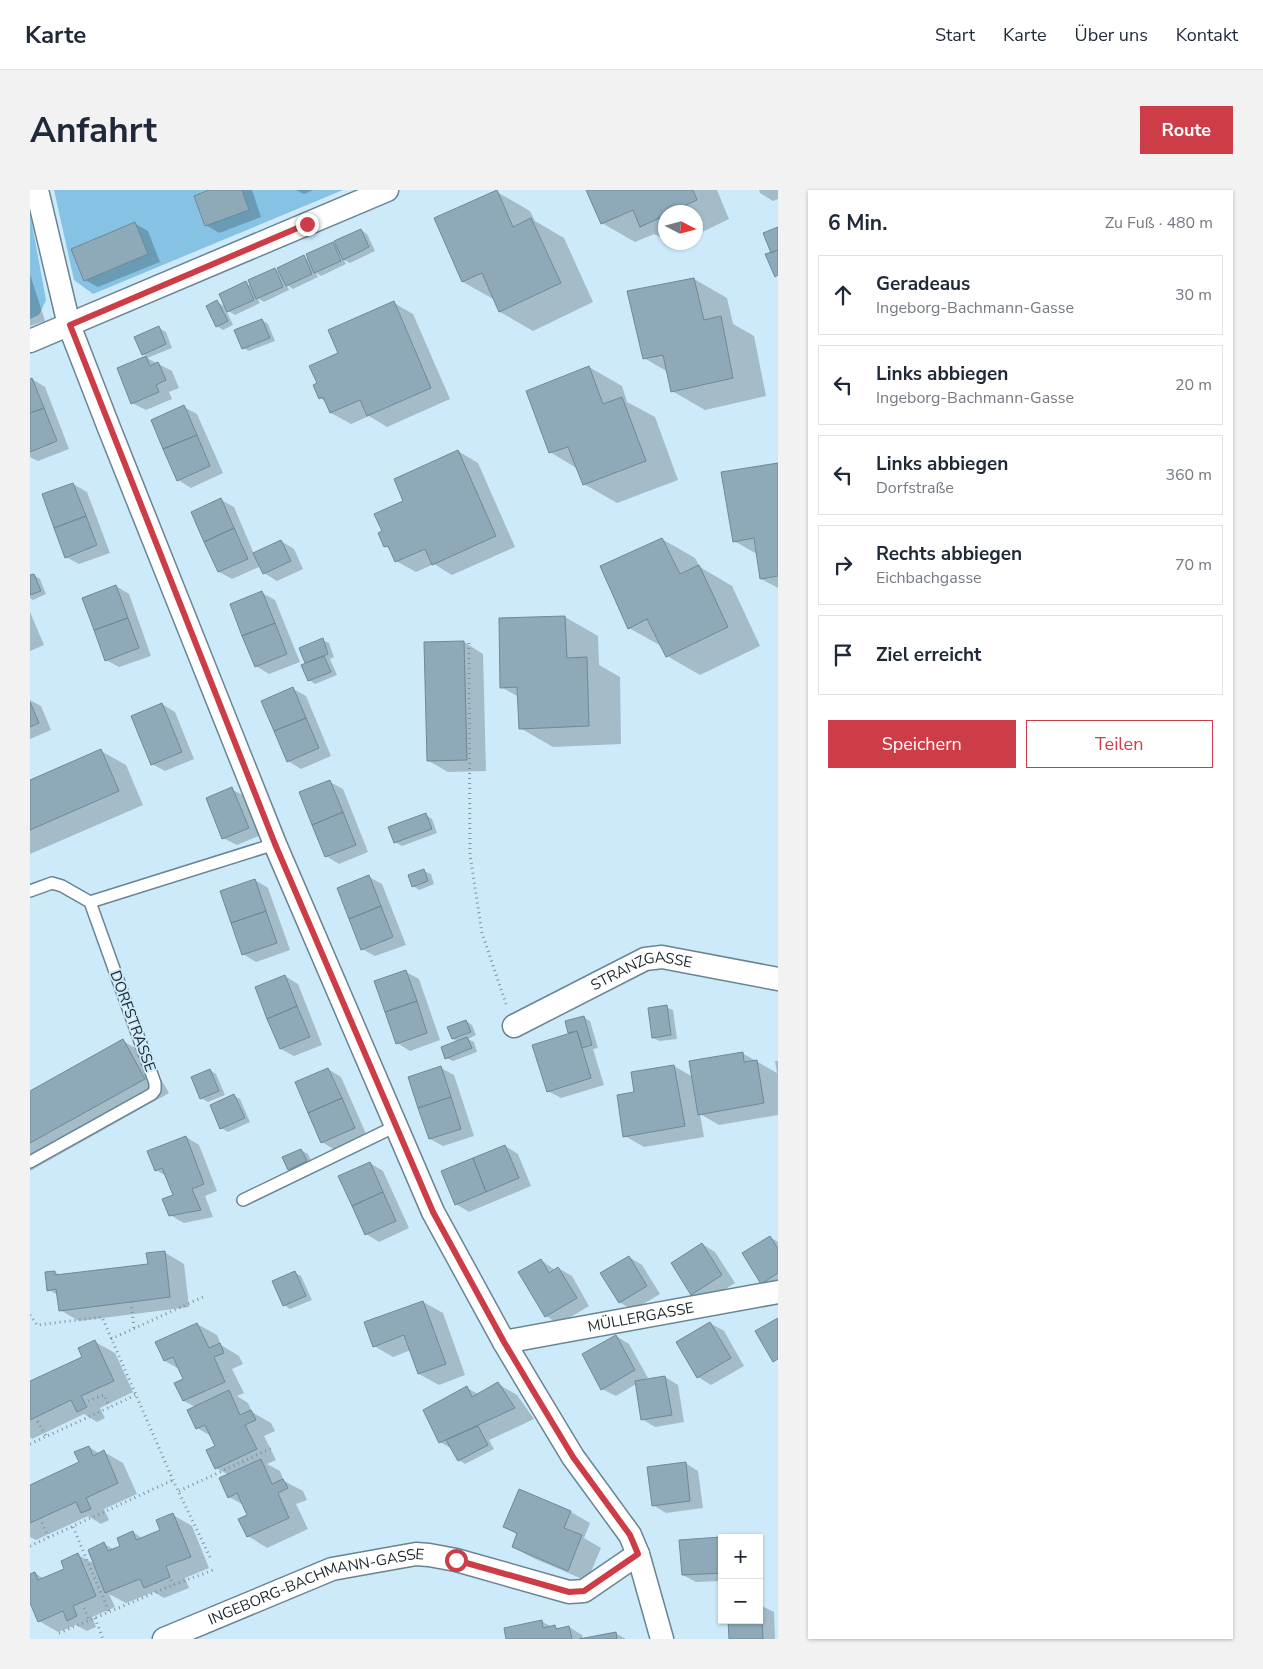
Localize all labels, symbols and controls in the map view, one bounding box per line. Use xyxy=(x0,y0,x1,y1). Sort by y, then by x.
text: Karte xyxy=(25,19,86,51)
text: Start xyxy=(935,23,975,47)
text: Karte xyxy=(1003,23,1047,47)
text: Über uns xyxy=(1075,23,1148,47)
text: Kontakt xyxy=(1176,23,1238,47)
button: Route xyxy=(1140,106,1233,154)
text: Anfahrt xyxy=(30,107,157,154)
north arrow xyxy=(658,205,703,250)
text: 6 Min. xyxy=(828,209,887,237)
text: Zu Fuß · 480 m xyxy=(1105,212,1213,234)
route end xyxy=(296,213,319,236)
text: Geradeaus xyxy=(876,271,970,297)
icon: ahead xyxy=(829,281,857,309)
text: 30 m xyxy=(1175,284,1212,306)
text: Ingeborg-Bachmann-Gasse xyxy=(876,297,1074,319)
text: Links abbiegen xyxy=(876,361,1008,387)
icon: left xyxy=(829,371,857,399)
text: 20 m xyxy=(1175,374,1212,396)
text: Ingeborg-Bachmann-Gasse xyxy=(876,387,1074,409)
text: Links abbiegen xyxy=(876,451,1008,477)
icon: left xyxy=(829,461,857,489)
text: 360 m xyxy=(1165,464,1212,486)
text: Dorfstraße xyxy=(876,477,954,499)
text: Rechts abbiegen xyxy=(876,541,1022,567)
icon: right xyxy=(829,551,857,579)
text: 70 m xyxy=(1175,554,1212,576)
text: Eichbachgasse xyxy=(876,567,982,589)
icon: arrive xyxy=(829,641,857,669)
text: Ziel erreicht xyxy=(876,642,981,668)
button: Speichern xyxy=(828,720,1016,768)
button: Teilen xyxy=(1026,720,1213,768)
street label: STRANZGASSE xyxy=(587,947,694,995)
street label: DORFSTRASSE xyxy=(105,968,161,1074)
street label: MÜLLERGASSE xyxy=(586,1298,696,1337)
map controls xyxy=(718,1534,763,1624)
button: + xyxy=(718,1534,763,1579)
street label: INGEBORG-BACHMANN-GASSE xyxy=(205,1544,425,1630)
route start xyxy=(445,1549,468,1572)
button: − xyxy=(718,1579,763,1624)

